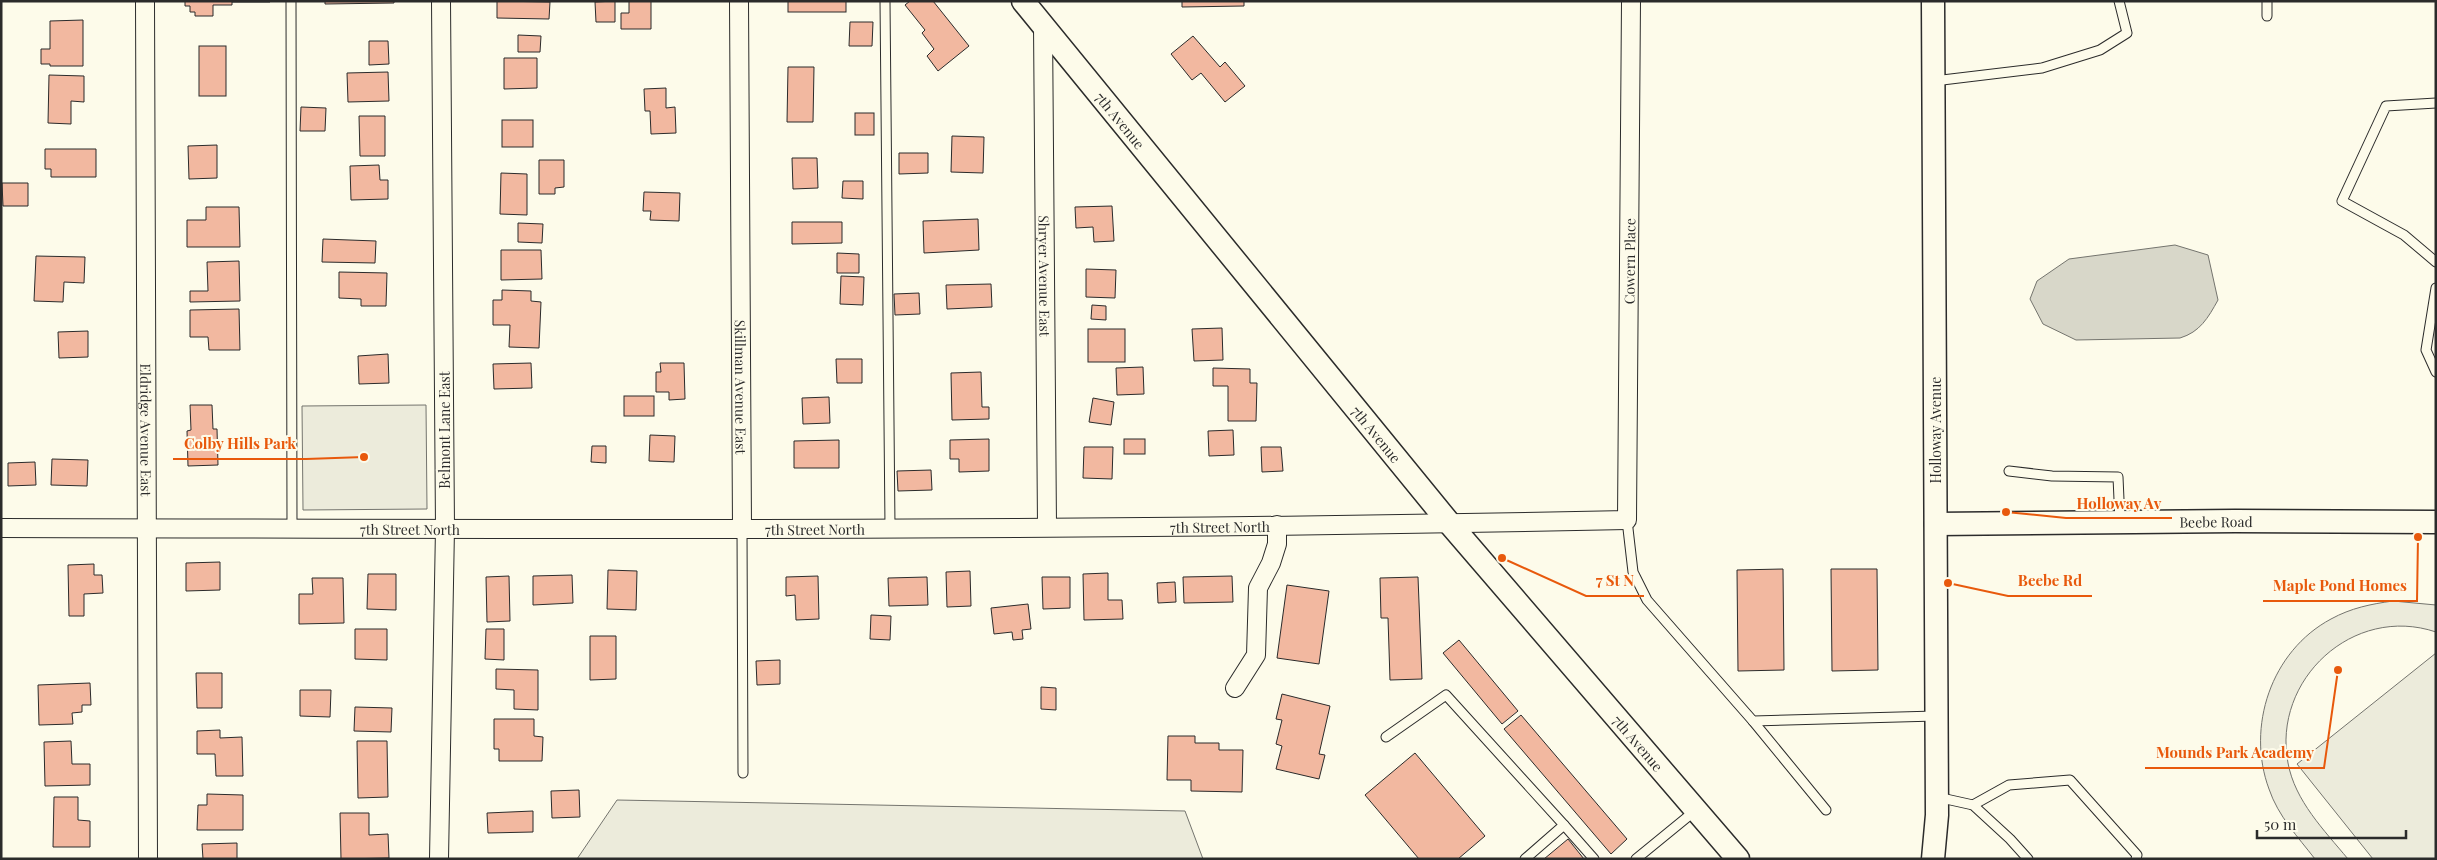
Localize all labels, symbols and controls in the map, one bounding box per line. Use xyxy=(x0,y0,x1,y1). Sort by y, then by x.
street label: 7th Avenue xyxy=(1091,88,1149,153)
street label: Shryer Avenue East xyxy=(1035,215,1055,338)
street label: Cowern Place xyxy=(1619,218,1639,304)
street label: Skillman Avenue East xyxy=(731,320,751,455)
street label: Eldridge Avenue East xyxy=(137,364,156,498)
street label: Belmont Lane East xyxy=(435,370,454,489)
street label: Holloway Avenue xyxy=(1926,377,1945,483)
street label: 7th Avenue xyxy=(1348,402,1405,466)
callout: Colby Hills Park xyxy=(173,429,306,459)
text: Colby Hills Park xyxy=(184,433,296,453)
callout: Holloway Av xyxy=(2066,488,2172,518)
text: Holloway Av xyxy=(2077,493,2162,513)
street label: Beebe Road xyxy=(2179,511,2253,531)
street label: 7th Street North xyxy=(1170,516,1271,536)
street label: 7th Street North xyxy=(360,519,461,538)
street label: 7th Street North xyxy=(765,519,866,538)
callout: 7 St N xyxy=(1586,566,1644,596)
callout: Beebe Rd xyxy=(2008,566,2092,596)
text: 7 St N xyxy=(1596,570,1634,590)
text: Beebe Rd xyxy=(2018,570,2082,590)
callout: Maple Pond Homes xyxy=(2263,571,2417,601)
text: Maple Pond Homes xyxy=(2273,575,2407,595)
street label: 7th Avenue xyxy=(1609,711,1668,775)
callout: Mounds Park Academy xyxy=(2145,738,2324,768)
text: Mounds Park Academy xyxy=(2156,742,2314,762)
scale bar xyxy=(2257,808,2406,840)
text: 50 m xyxy=(2264,814,2297,834)

